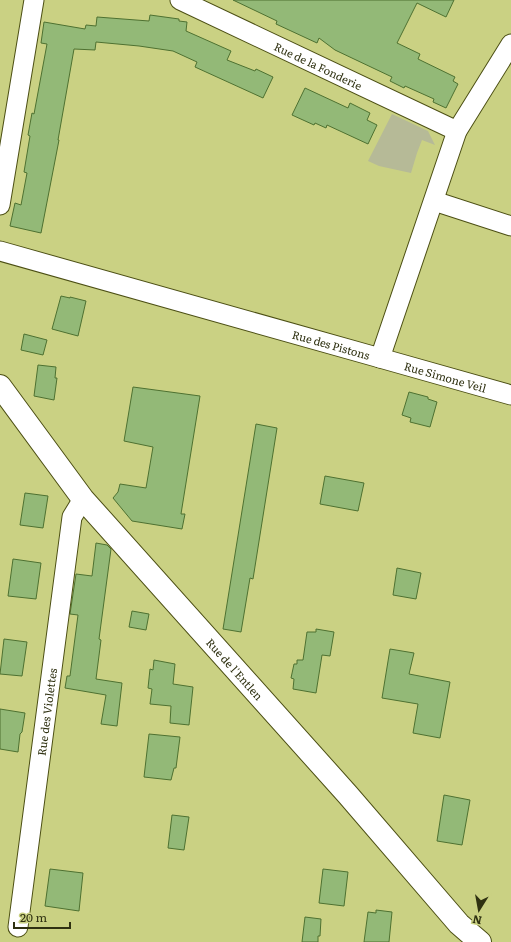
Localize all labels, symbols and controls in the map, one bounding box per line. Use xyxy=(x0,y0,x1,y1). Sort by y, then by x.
street label: Rue de la Fonderie xyxy=(272,38,365,93)
street label: Rue des Pistons xyxy=(291,326,372,363)
street label: Rue Simone Veil xyxy=(402,357,489,396)
street label: Rue de l'Entlen xyxy=(203,634,267,703)
street label: Rue des Violettes xyxy=(33,667,60,757)
north arrow xyxy=(459,890,499,930)
scale bar xyxy=(14,904,70,930)
text: 20 m xyxy=(20,908,47,926)
text: N xyxy=(471,912,483,930)

